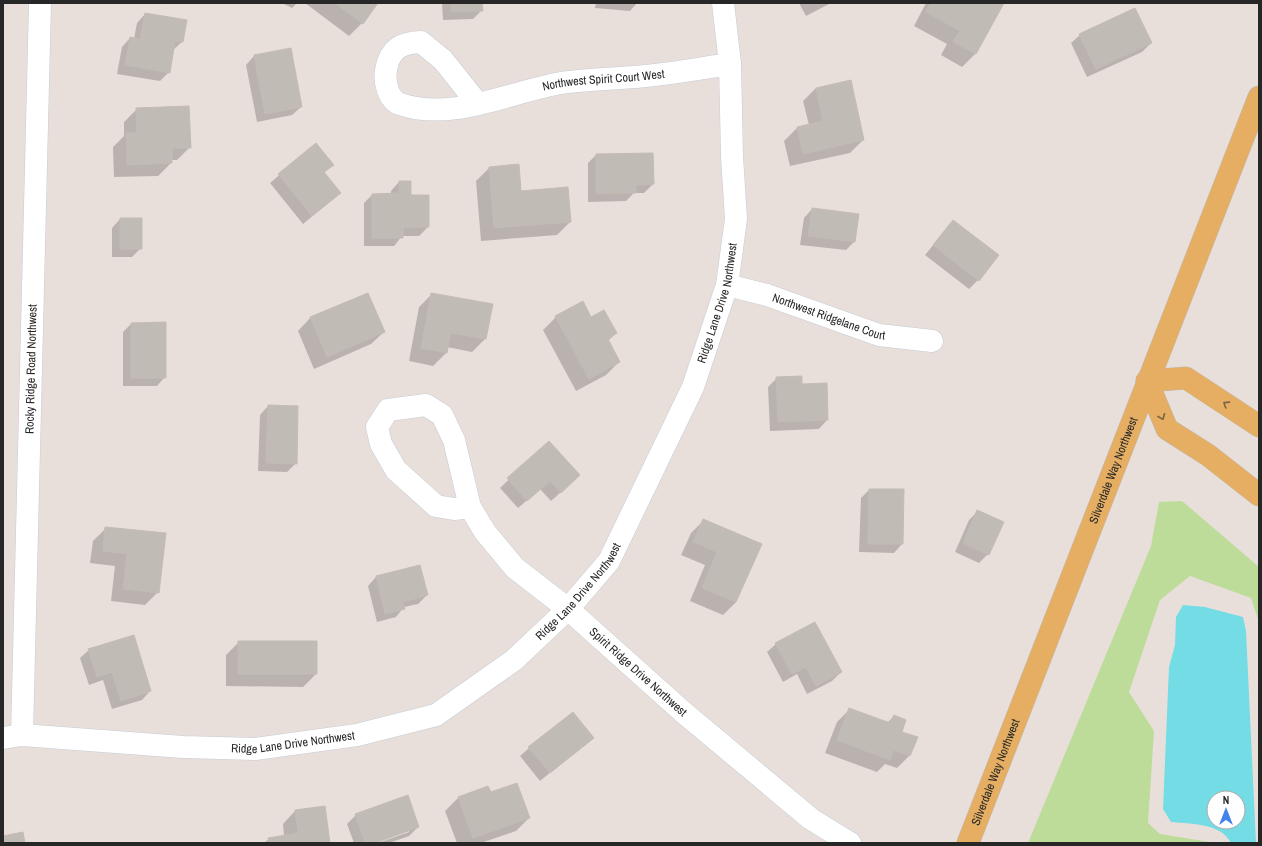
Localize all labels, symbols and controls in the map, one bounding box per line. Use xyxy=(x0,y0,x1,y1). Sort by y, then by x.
street label: Northwest Spirit Court West xyxy=(541,66,666,95)
street label: Ridge Lane Drive Northwest xyxy=(693,242,741,365)
street label: Northwest Ridgelane Court xyxy=(770,290,886,344)
street label: Rocky Ridge Road Northwest xyxy=(21,304,41,434)
one-way arrow xyxy=(1224,402,1231,409)
one-way arrow xyxy=(1158,414,1166,421)
street label: Silverdale Way Northwest xyxy=(1085,415,1141,526)
street label: Ridge Lane Drive Northwest xyxy=(532,540,625,644)
street label: Spirit Ridge Drive Northwest xyxy=(586,624,691,720)
street label: Silverdale Way Northwest xyxy=(968,716,1024,828)
street label: Ridge Lane Drive Northwest xyxy=(231,727,356,757)
north arrow xyxy=(1206,790,1246,830)
text: N xyxy=(1223,793,1229,807)

